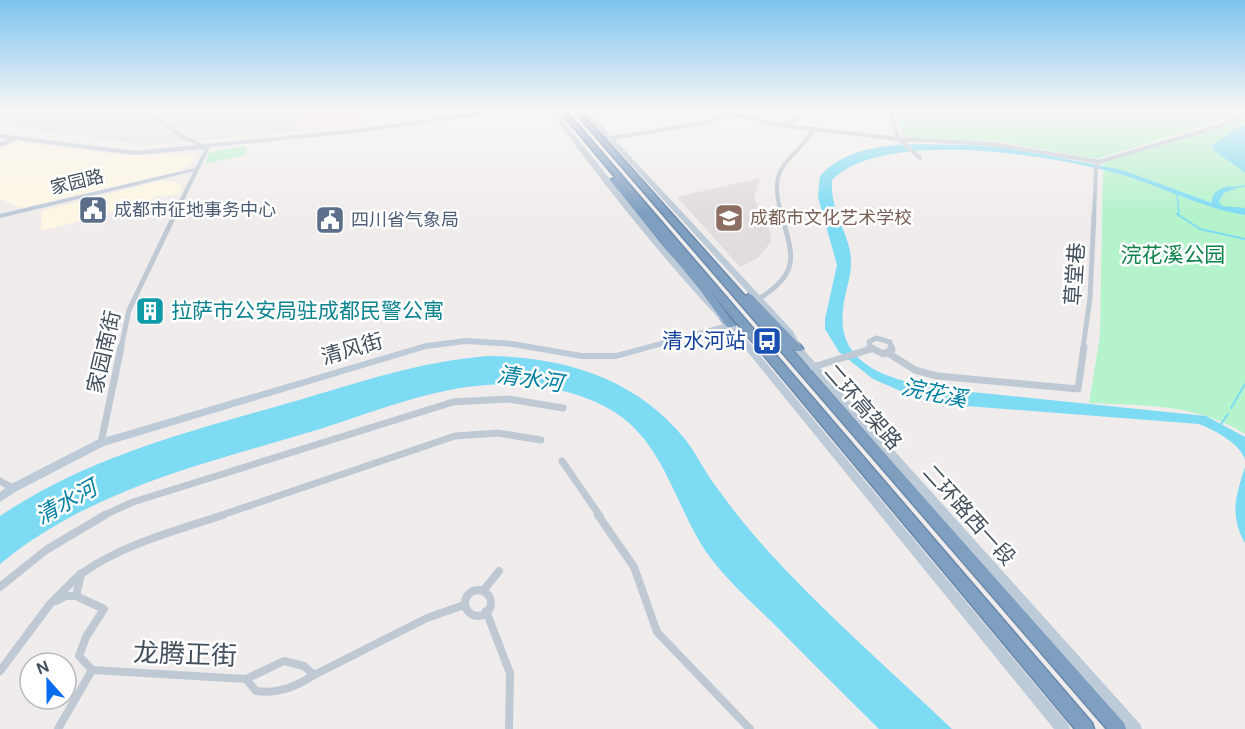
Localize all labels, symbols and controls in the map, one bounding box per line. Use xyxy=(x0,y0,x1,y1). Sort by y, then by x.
street label: 家园路 xyxy=(48,164,106,200)
public building icon: 成都市征地事务中心 xyxy=(77,194,109,226)
place label: 成都市征地事务中心 xyxy=(114,198,276,222)
school or university icon: 成都市文化艺术学校 xyxy=(713,202,745,234)
public building icon: 四川省气象局 xyxy=(314,204,346,236)
place label: 成都市文化艺术学校 xyxy=(750,206,912,230)
place label: 四川省气象局 xyxy=(351,208,459,232)
park label: 浣花溪公园 xyxy=(1121,241,1226,269)
street label: 草堂巷 xyxy=(1059,242,1091,306)
building icon: 拉萨市公安局驻成都民警公寓 xyxy=(134,295,166,327)
place label: 拉萨市公安局驻成都民警公寓 xyxy=(171,297,444,325)
street label: 家园南街 xyxy=(81,308,127,396)
bus stop icon: 清水河站 xyxy=(751,325,783,357)
street label: 清风街 xyxy=(318,327,386,371)
place label: 清水河站 xyxy=(662,327,746,355)
street label: 二环高架路 xyxy=(818,358,908,456)
water label: 清水河 xyxy=(495,360,569,399)
water label: 浣花溪 xyxy=(899,372,971,414)
street label: 二环路西一段 xyxy=(916,459,1022,571)
water label: 清水河 xyxy=(30,471,105,531)
street label: 龙腾正街 xyxy=(132,635,238,673)
north arrow xyxy=(18,651,78,711)
text: N xyxy=(34,656,52,679)

